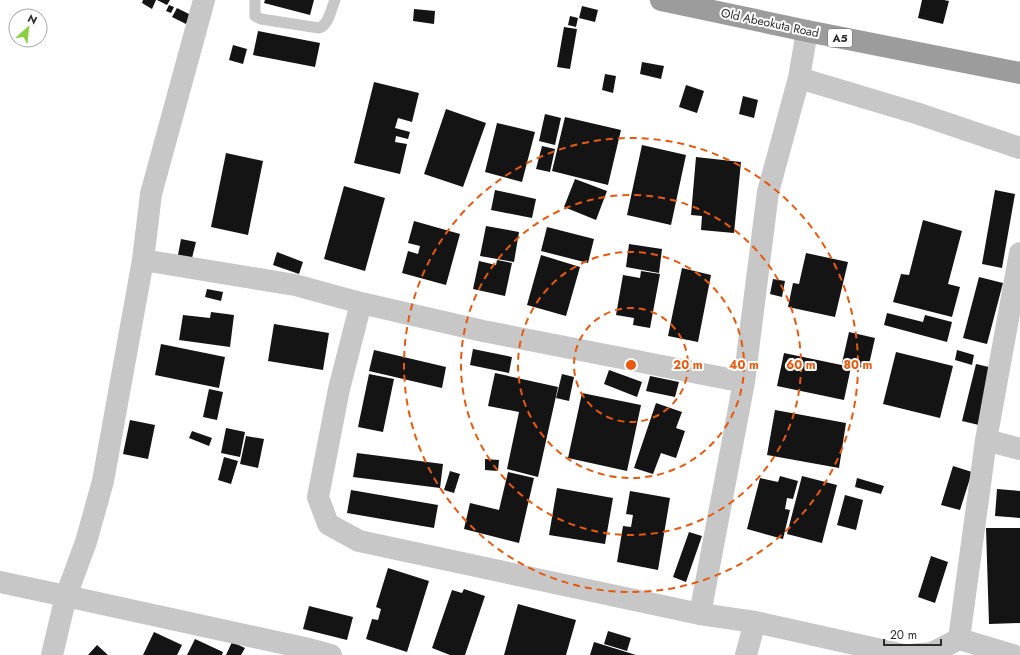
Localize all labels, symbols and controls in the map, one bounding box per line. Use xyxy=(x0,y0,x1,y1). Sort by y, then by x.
street label: Old Abeokuta Road xyxy=(719,4,821,42)
north arrow xyxy=(8,8,48,48)
text: N xyxy=(25,10,40,28)
road number: A5 xyxy=(828,29,852,47)
text: 20 m xyxy=(673,356,703,374)
text: 40 m xyxy=(729,356,759,374)
text: 60 m xyxy=(786,356,816,374)
text: 80 m xyxy=(844,356,873,374)
centre of rings xyxy=(624,358,638,372)
scale bar xyxy=(884,621,941,647)
text: 20 m xyxy=(890,626,917,644)

